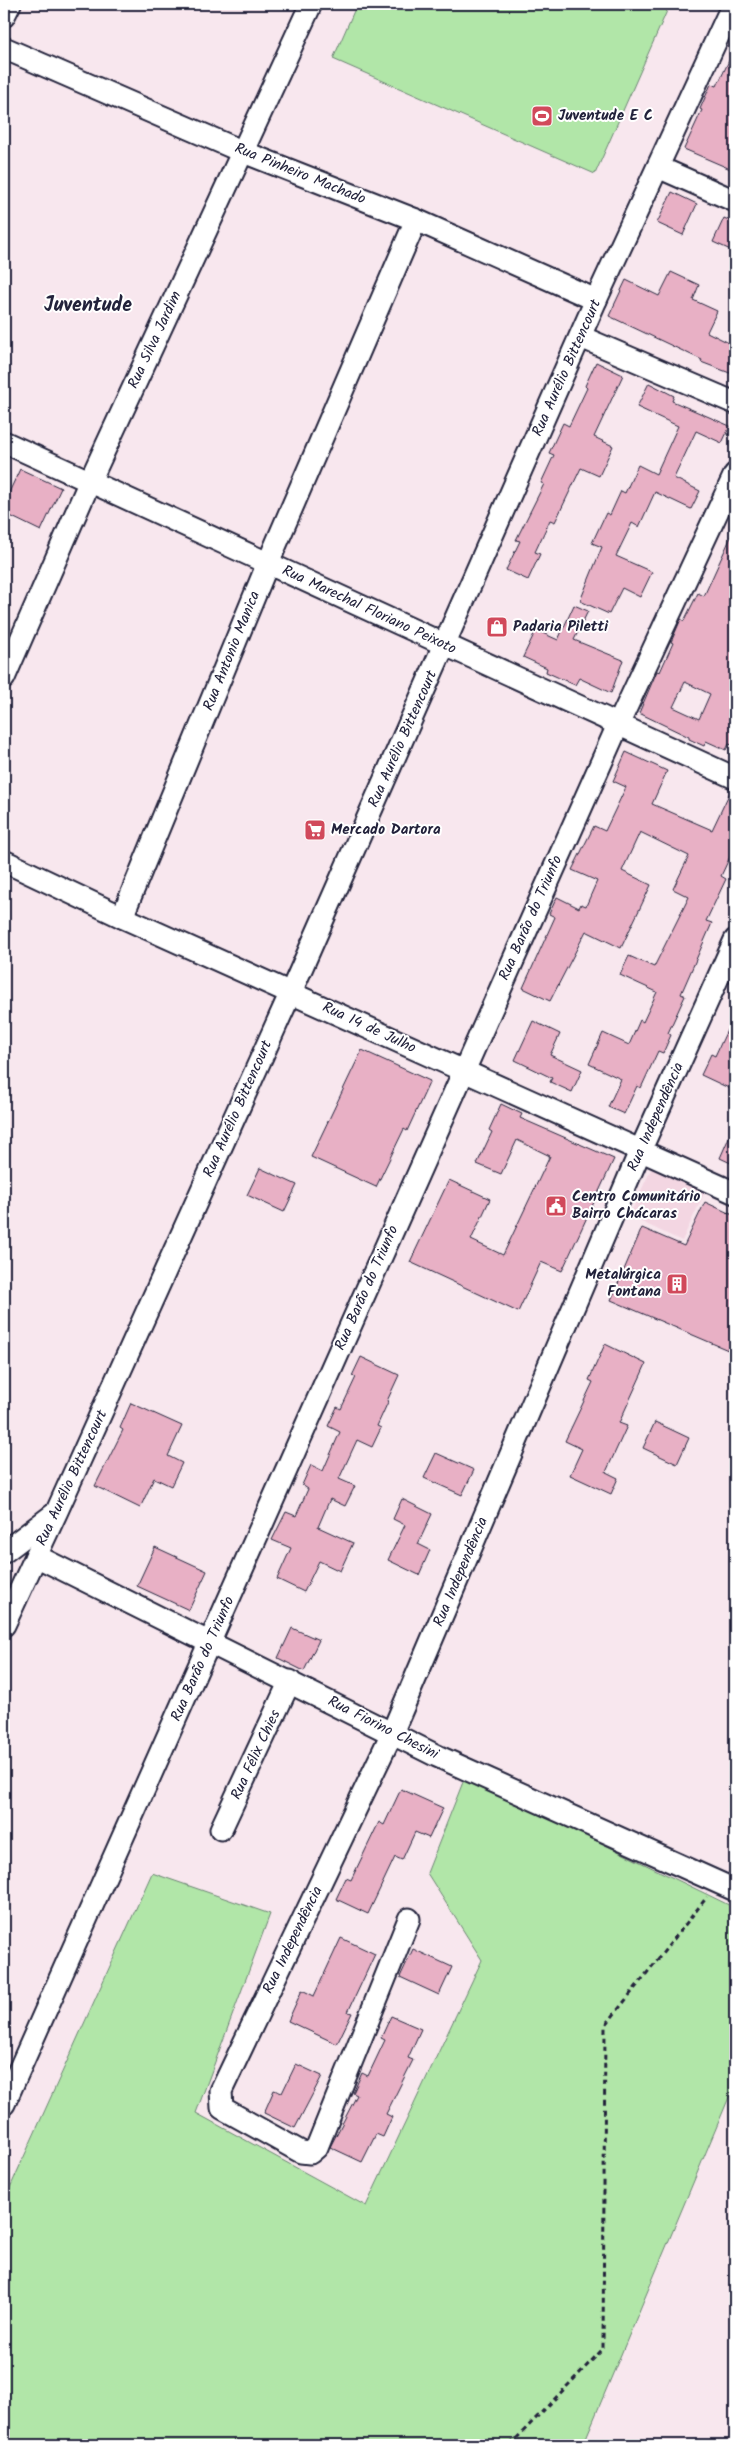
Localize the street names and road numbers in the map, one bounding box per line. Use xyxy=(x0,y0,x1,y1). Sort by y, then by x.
street label: Rua Pinheiro Machado xyxy=(231,137,369,211)
street label: Rua Silva Jardim xyxy=(122,287,188,393)
street label: Rua Aurélio Bittencourt xyxy=(526,295,608,440)
street label: Rua Marechal Floriano Peixoto xyxy=(278,559,460,661)
street label: Rua Antonio Manica xyxy=(197,588,267,714)
street label: Rua Aurélio Bittencourt xyxy=(362,666,444,811)
street label: Rua Barão do Triunfo xyxy=(493,851,569,985)
street label: Rua 14 de Julho xyxy=(318,996,420,1060)
street label: Rua Aurélio Bittencourt xyxy=(197,1036,279,1181)
street label: Rua Independência xyxy=(621,1059,691,1175)
street label: Rua Barão do Triunfo xyxy=(329,1221,405,1355)
street label: Rua Aurélio Bittencourt xyxy=(30,1406,114,1550)
street label: Rua Independência xyxy=(427,1513,495,1631)
street label: Rua Barão do Triunfo xyxy=(165,1592,241,1726)
street label: Rua Fiorino Chesini xyxy=(323,1690,444,1767)
street label: Rua Félix Chies xyxy=(225,1705,288,1804)
street label: Rua Independência xyxy=(257,1882,329,1998)

